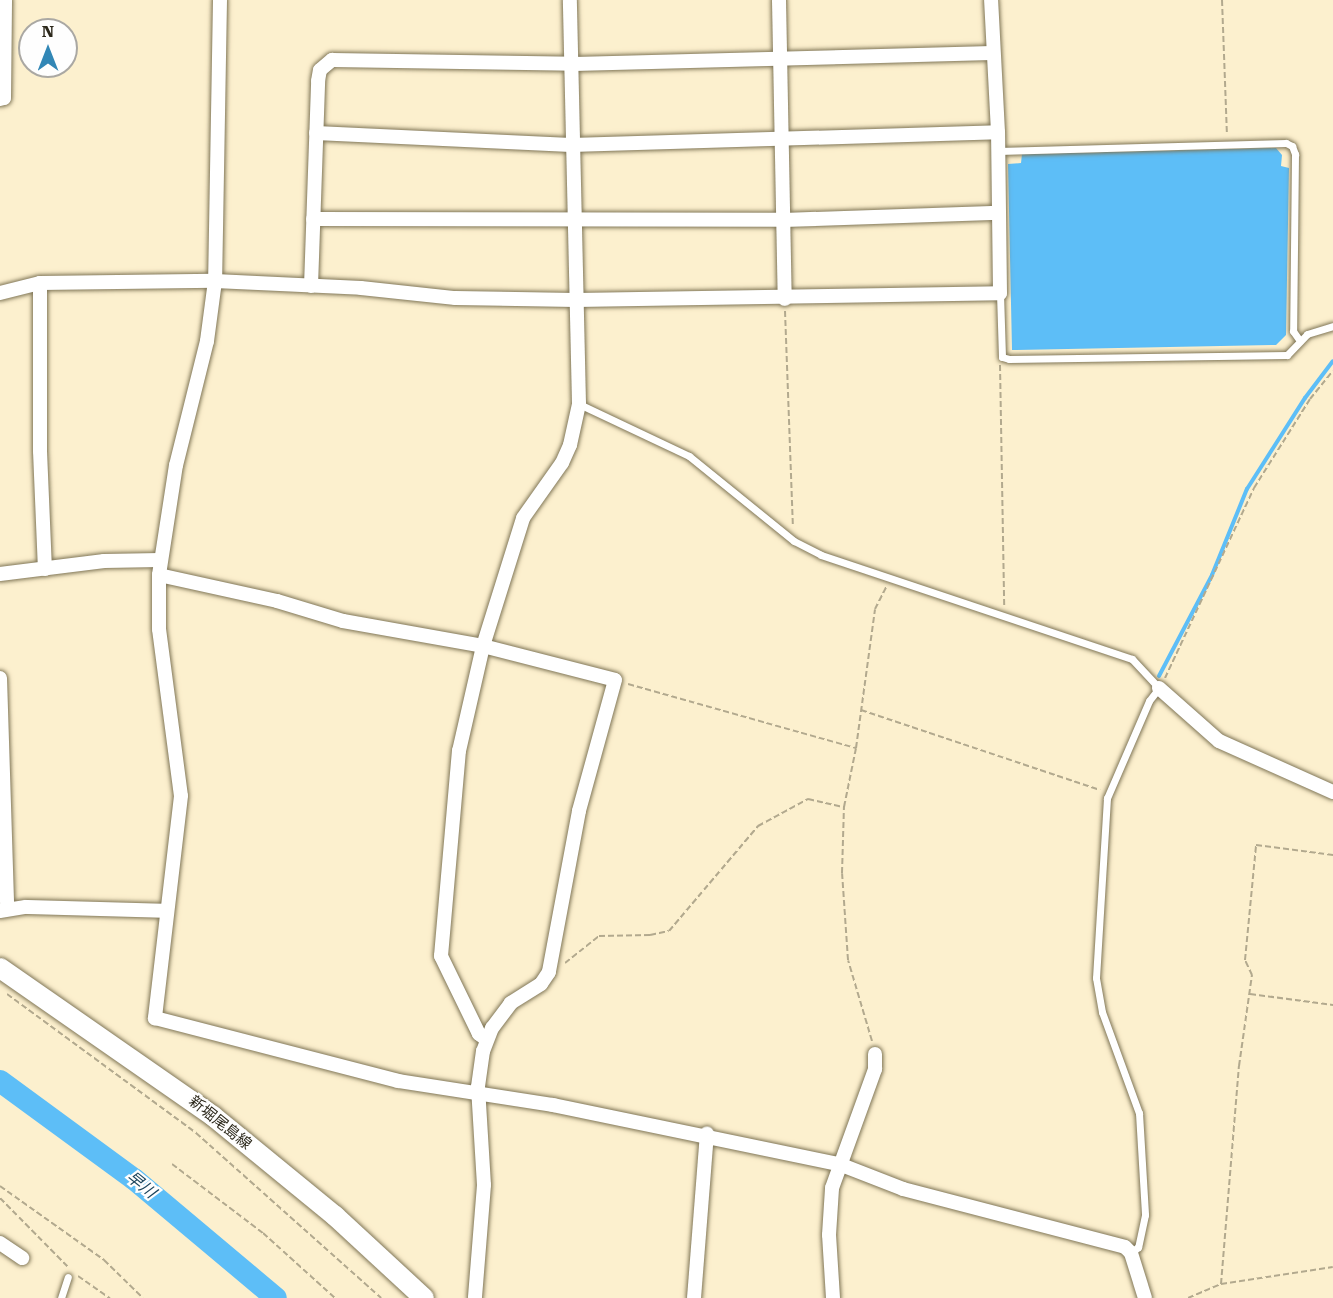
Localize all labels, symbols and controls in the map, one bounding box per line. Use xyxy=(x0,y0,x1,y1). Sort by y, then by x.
north arrow xyxy=(18,18,78,78)
text: N xyxy=(42,22,54,41)
street label: 新堀尾島線 xyxy=(185,1092,255,1154)
water label: 早川 xyxy=(123,1167,159,1203)

